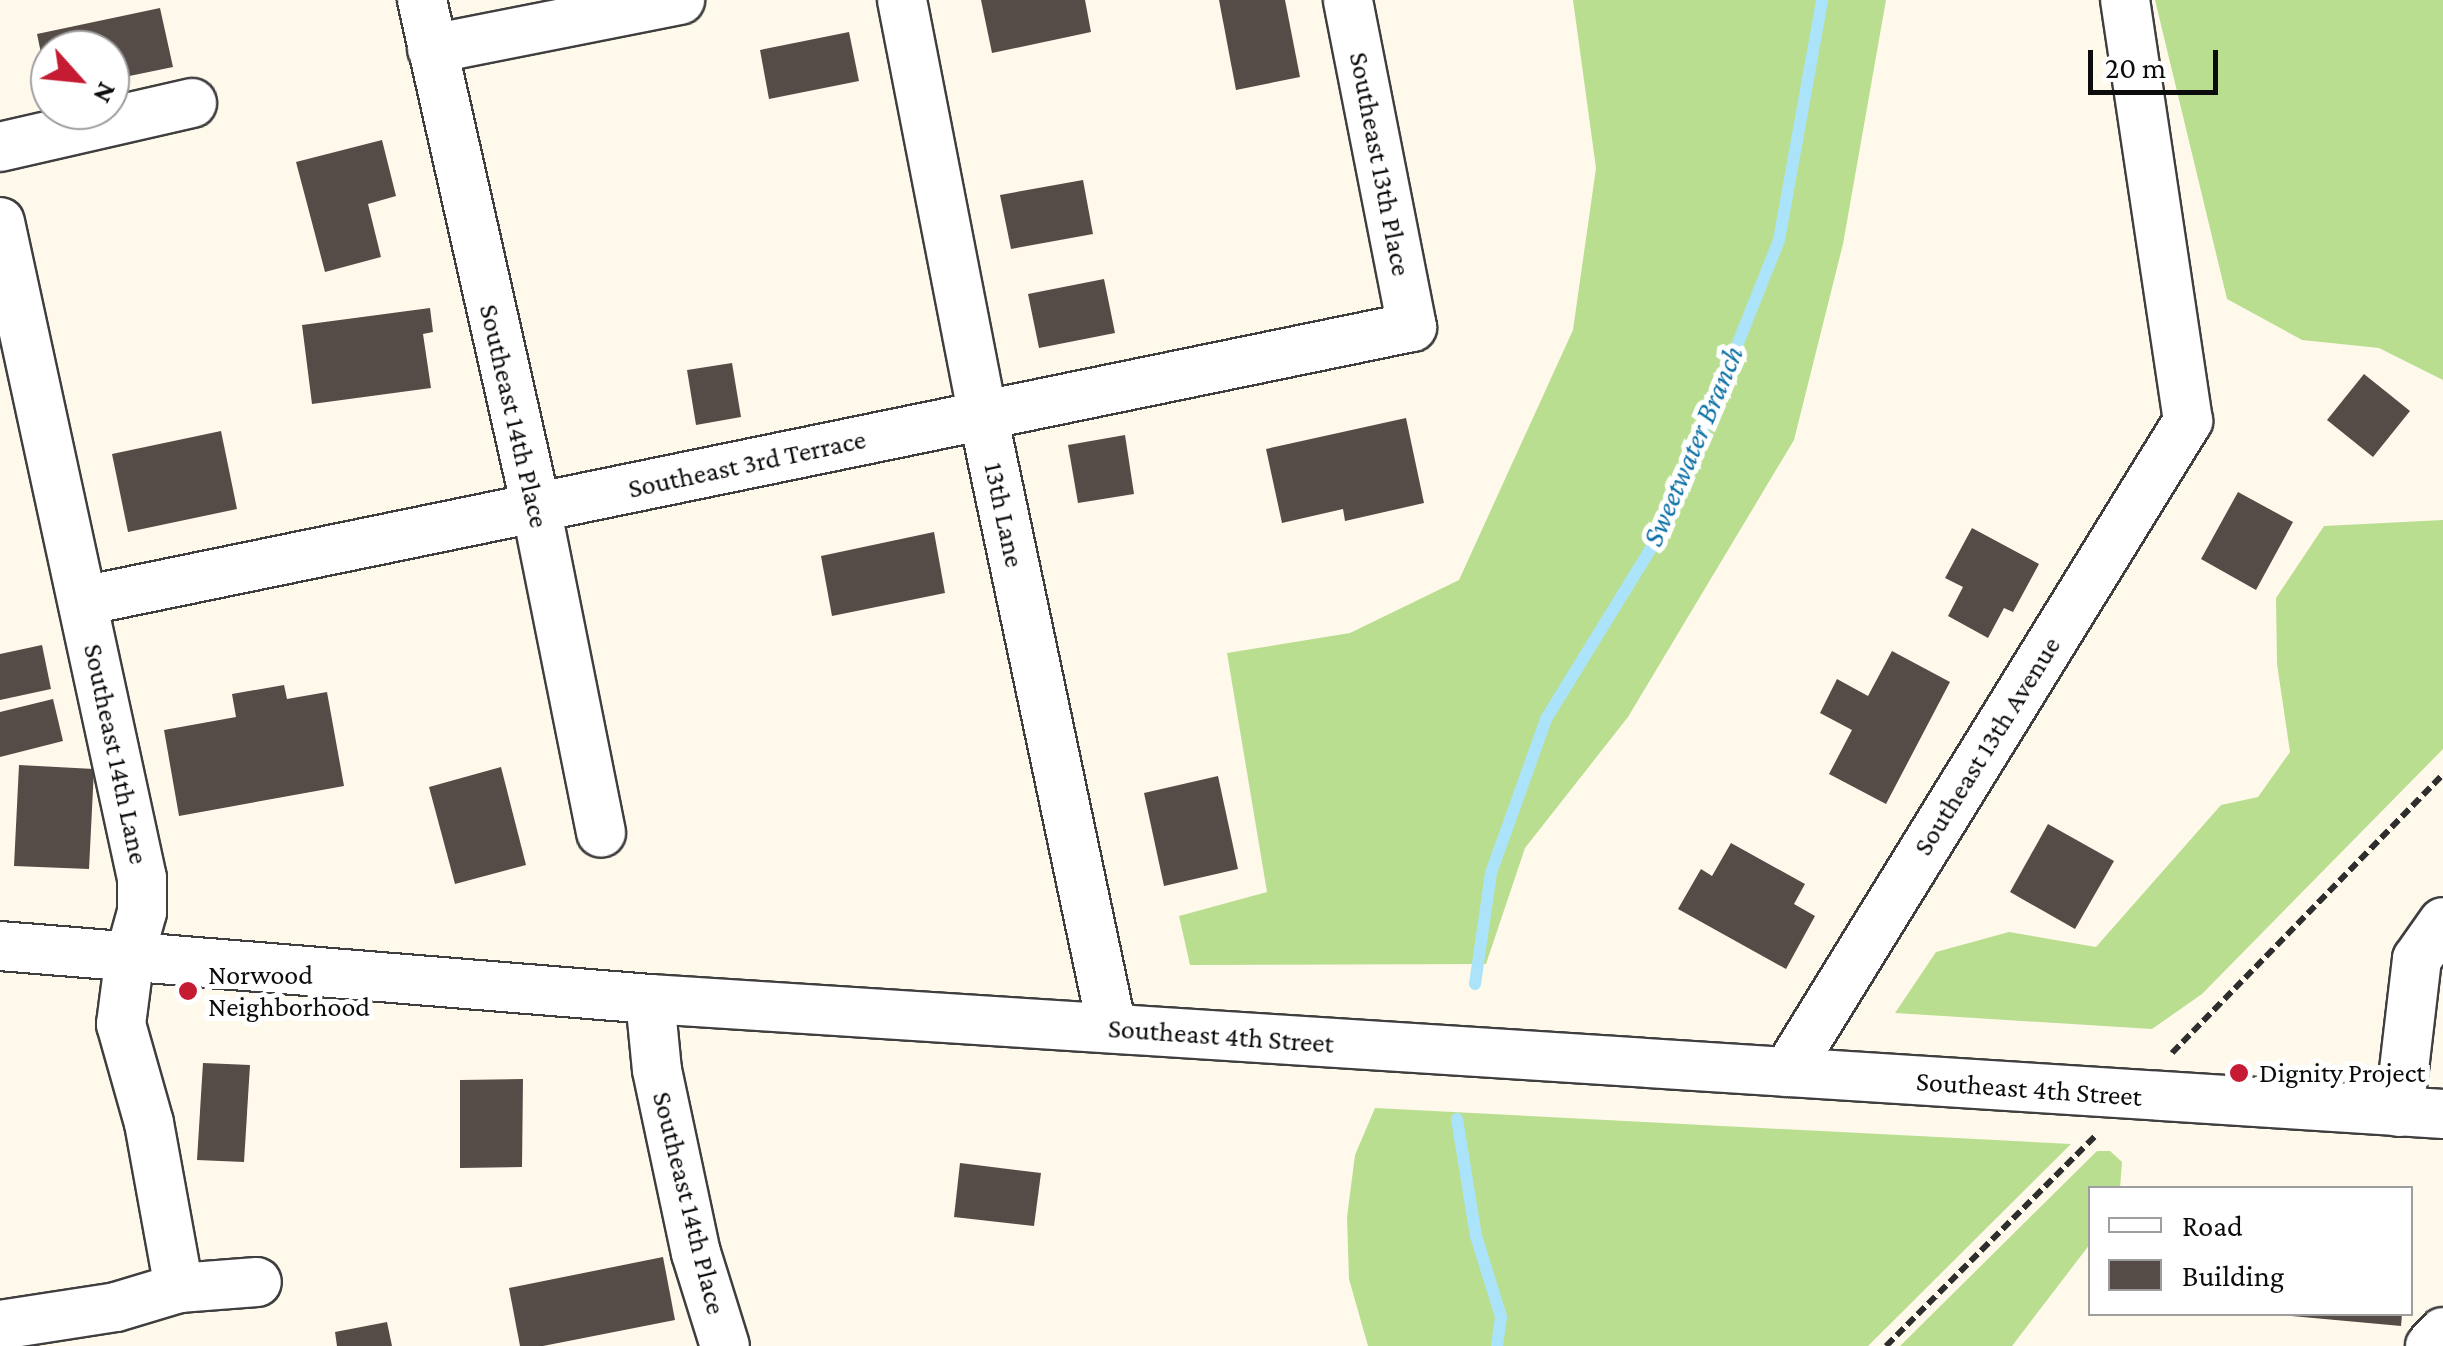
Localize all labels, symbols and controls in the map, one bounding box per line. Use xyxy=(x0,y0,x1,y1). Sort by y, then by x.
north arrow xyxy=(30,30,130,130)
scale bar xyxy=(2093,30,2223,92)
street label: Southeast 13th Place xyxy=(1342,49,1418,279)
text: 20 m xyxy=(2105,51,2166,84)
text: N xyxy=(87,77,124,108)
street label: Southeast 14th Place xyxy=(472,301,556,531)
water label: Sweetwater Branch xyxy=(1635,340,1751,552)
street label: Southeast 3rd Terrace xyxy=(625,422,869,506)
street label: 13th Lane xyxy=(977,459,1031,571)
street label: Southeast 13th Avenue xyxy=(1906,630,2068,862)
street label: Southeast 14th Lane xyxy=(76,641,156,867)
place label: Norwood Neighborhood xyxy=(208,958,370,1024)
marker: Norwood Neighborhood xyxy=(177,980,199,1002)
street label: Southeast 4th Street xyxy=(1107,1011,1335,1061)
place label: Dignity Project xyxy=(2259,1056,2426,1090)
marker: Dignity Project xyxy=(2228,1062,2250,1084)
street label: Southeast 4th Street xyxy=(1915,1064,2143,1114)
street label: Southeast 14th Place xyxy=(645,1088,733,1318)
legend xyxy=(2088,1186,2413,1316)
text: Road xyxy=(2182,1209,2243,1242)
text: Building xyxy=(2182,1259,2284,1292)

